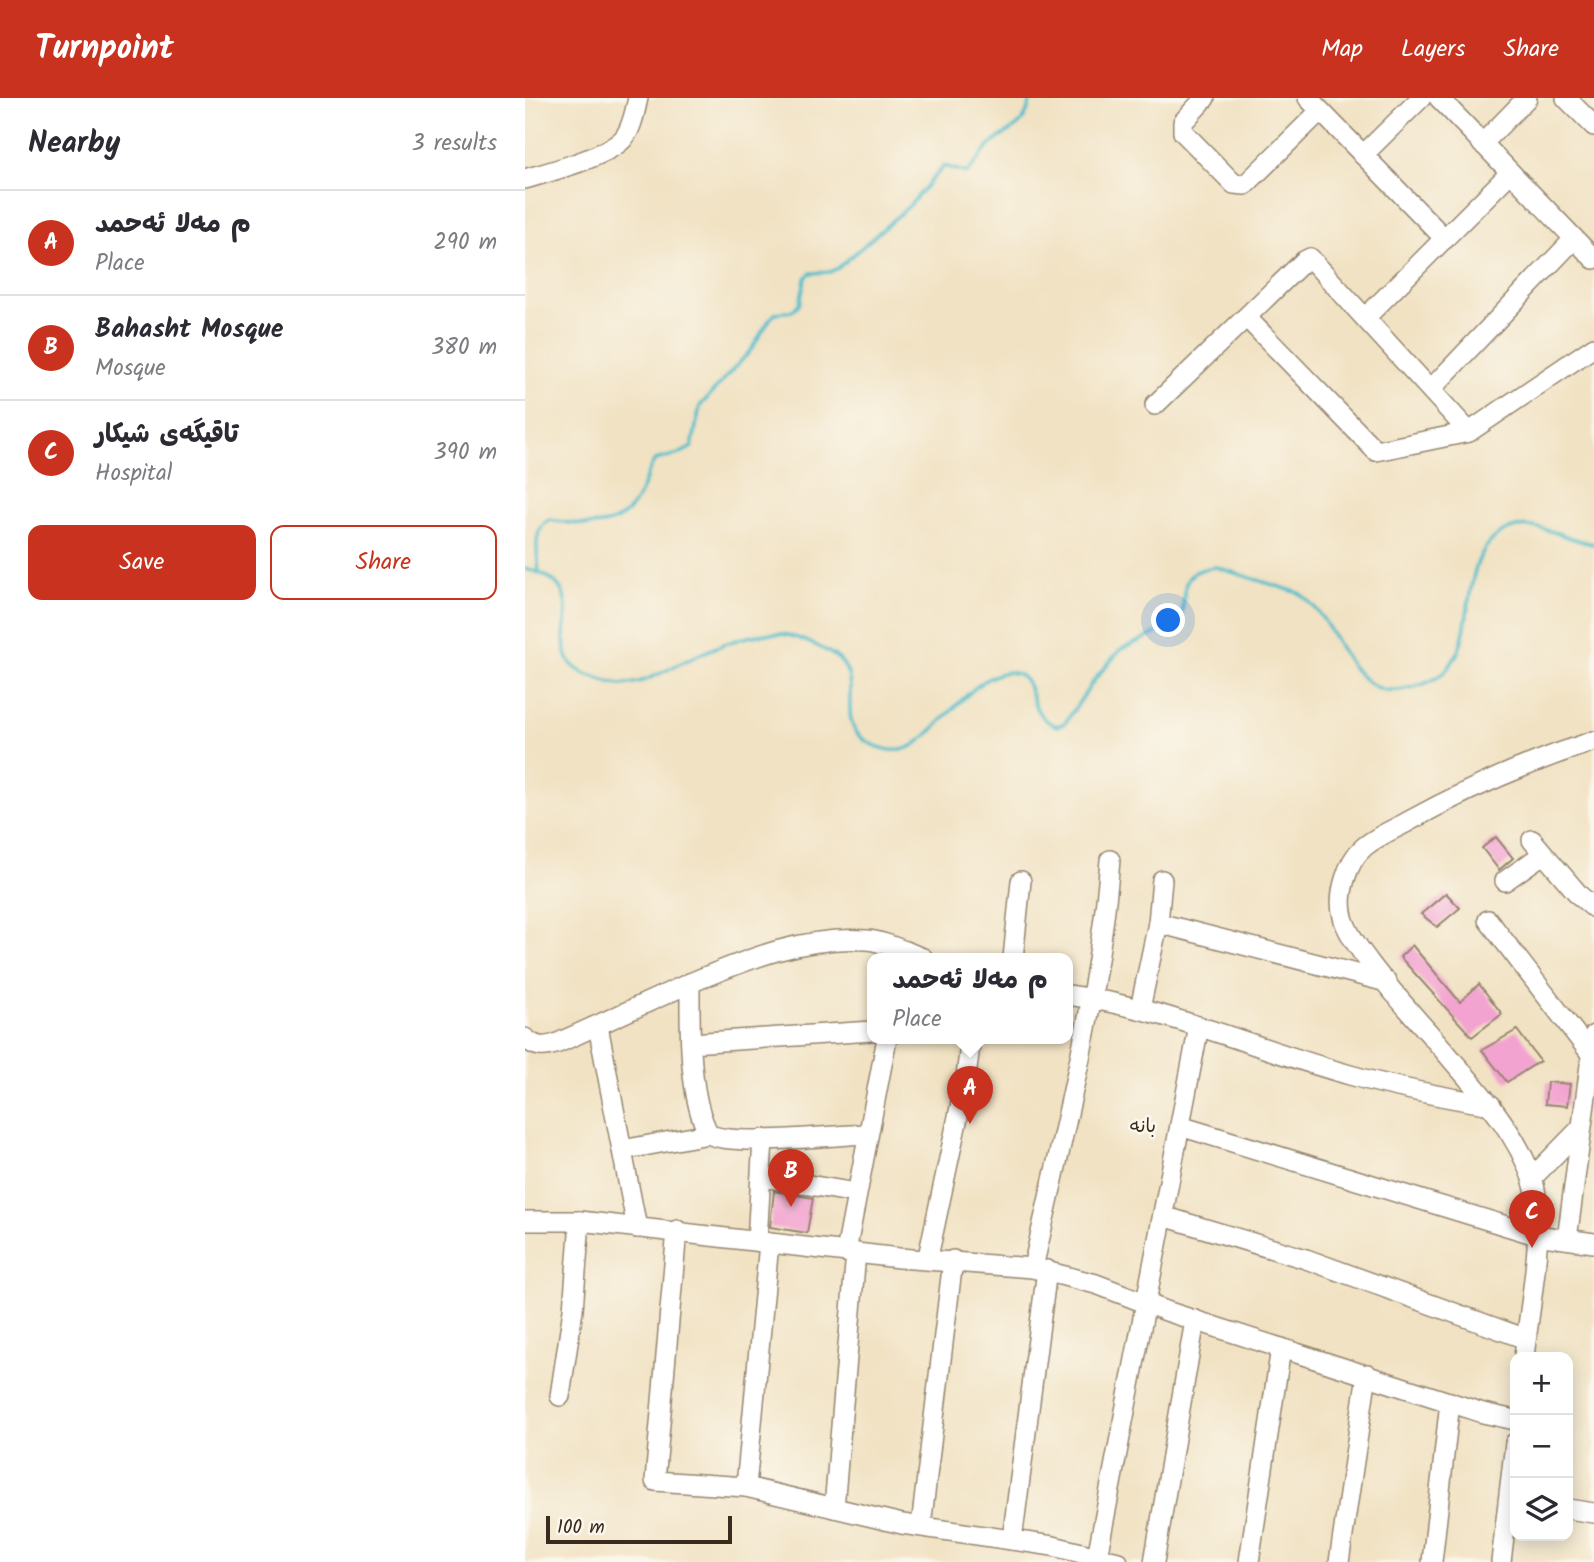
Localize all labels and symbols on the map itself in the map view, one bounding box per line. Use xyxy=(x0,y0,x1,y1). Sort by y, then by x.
your location xyxy=(1151,603,1185,637)
pin: A xyxy=(947,1066,993,1124)
district label: بانە xyxy=(1130,1112,1156,1142)
pin: B xyxy=(768,1149,814,1207)
pin: C xyxy=(1509,1190,1555,1248)
scale bar xyxy=(546,1513,731,1545)

